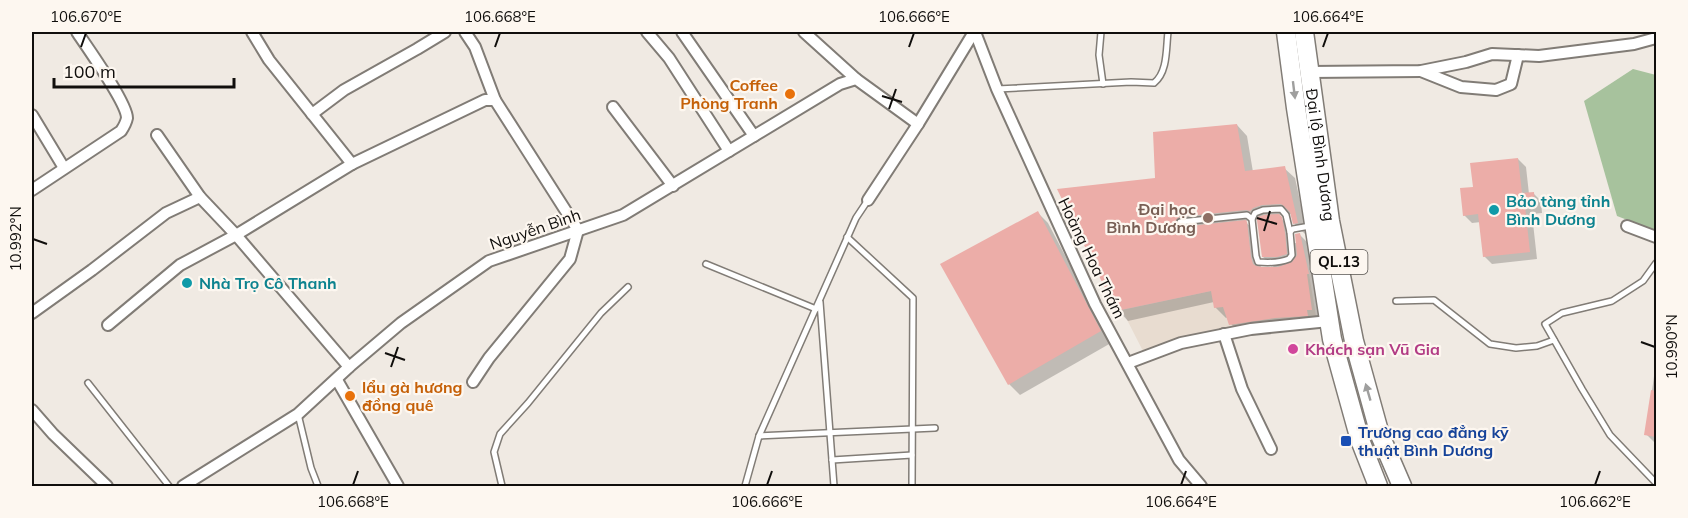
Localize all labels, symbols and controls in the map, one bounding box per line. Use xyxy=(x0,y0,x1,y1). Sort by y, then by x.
text: 106.670°E xyxy=(50,7,122,26)
text: 106.668°E xyxy=(464,7,536,26)
text: 106.666°E xyxy=(878,7,950,26)
text: 106.664°E xyxy=(1292,7,1364,26)
scale bar xyxy=(54,51,234,89)
text: 100 m xyxy=(63,60,116,83)
place label: Coffee Phòng Tranh xyxy=(680,75,778,113)
one-way arrow xyxy=(1289,80,1298,99)
marker: Coffee Phòng Tranh xyxy=(783,87,797,101)
street label: Đại lộ Bình Dương xyxy=(1302,87,1340,222)
place label: Bảo tàng tỉnh Bình Dương xyxy=(1506,191,1610,229)
street label: Hoàng Hoa Thám xyxy=(1054,194,1130,322)
place label: Đại học Bình Dương xyxy=(1106,199,1196,237)
marker: Bảo tàng tỉnh Bình Dương xyxy=(1487,203,1501,217)
street label: Nguyễn Bình xyxy=(487,204,583,254)
text: 10.992°N xyxy=(6,206,25,272)
marker: Đại học Bình Dương xyxy=(1201,211,1215,225)
road number: QL.13 xyxy=(1310,250,1368,274)
place label: Nhà Trọ Cô Thanh xyxy=(199,273,337,293)
marker: Nhà Trọ Cô Thanh xyxy=(180,276,194,290)
text: 10.990°N xyxy=(1662,314,1681,380)
place label: Khách sạn Vũ Gia xyxy=(1305,339,1440,359)
marker: Khách sạn Vũ Gia xyxy=(1286,342,1300,356)
place label: lẩu gà hương đồng quê xyxy=(362,377,463,415)
one-way arrow xyxy=(1363,383,1372,401)
marker: lẩu gà hương đồng quê xyxy=(343,389,357,403)
place label: Trường cao đẳng kỹ thuật Bình Dương xyxy=(1358,422,1509,460)
marker: Trường cao đẳng kỹ thuật Bình Dương xyxy=(1339,434,1353,448)
text: 106.668°E xyxy=(317,492,389,511)
text: 106.666°E xyxy=(731,492,803,511)
text: 106.664°E xyxy=(1145,492,1217,511)
text: 106.662°E xyxy=(1559,492,1631,511)

